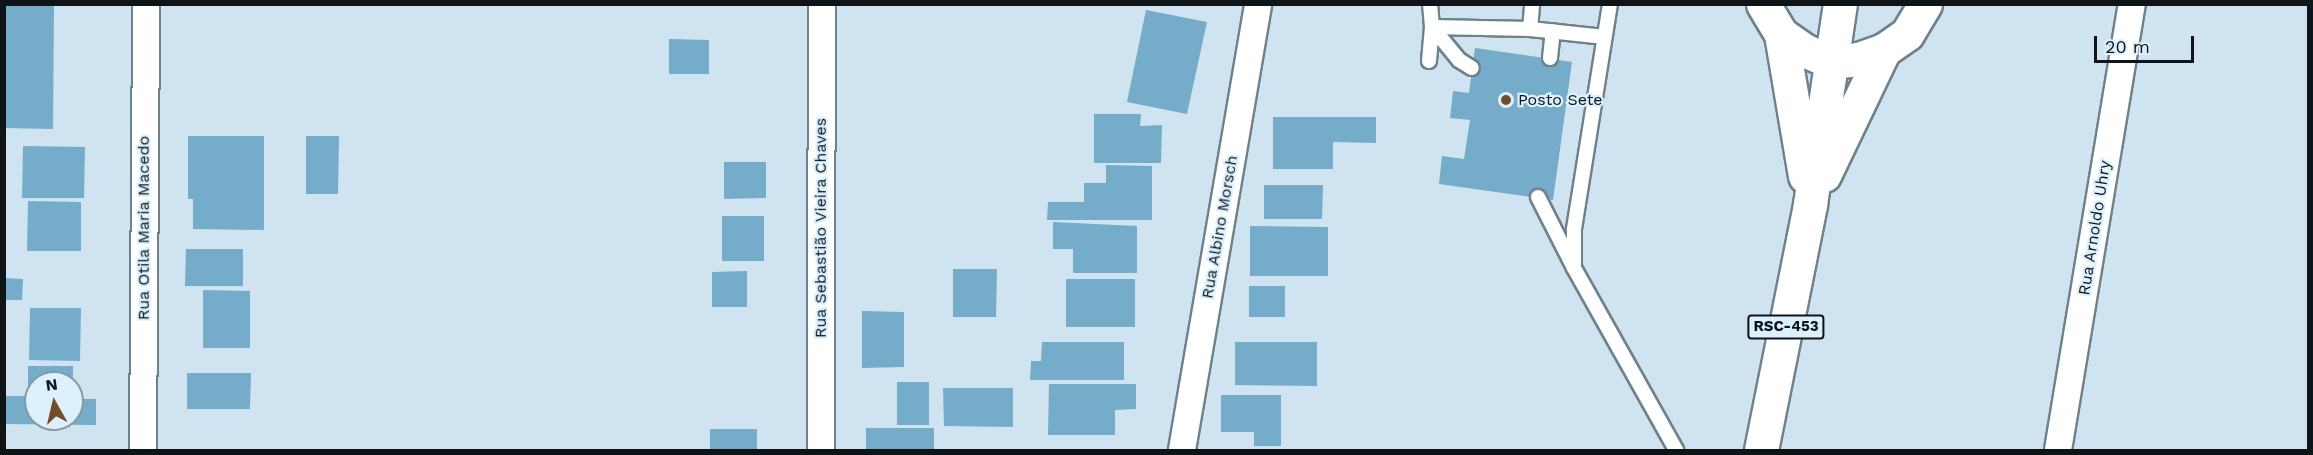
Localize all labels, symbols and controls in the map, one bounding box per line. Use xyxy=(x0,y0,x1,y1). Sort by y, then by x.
scale bar xyxy=(2097,24,2198,62)
text: 20 m xyxy=(2105,36,2150,57)
place label: Posto Sete xyxy=(1518,90,1603,110)
marker: Posto Sete xyxy=(1499,93,1513,107)
street label: Rua Sebastião Vieira Chaves xyxy=(811,117,831,339)
street label: Rua Otila Maria Macedo xyxy=(134,135,154,321)
street label: Rua Albino Morsch xyxy=(1198,153,1242,301)
street label: Rua Arnoldo Uhry xyxy=(2075,159,2115,297)
road number: RSC-453 xyxy=(1747,315,1825,339)
north arrow xyxy=(24,371,84,431)
text: N xyxy=(45,374,59,395)

